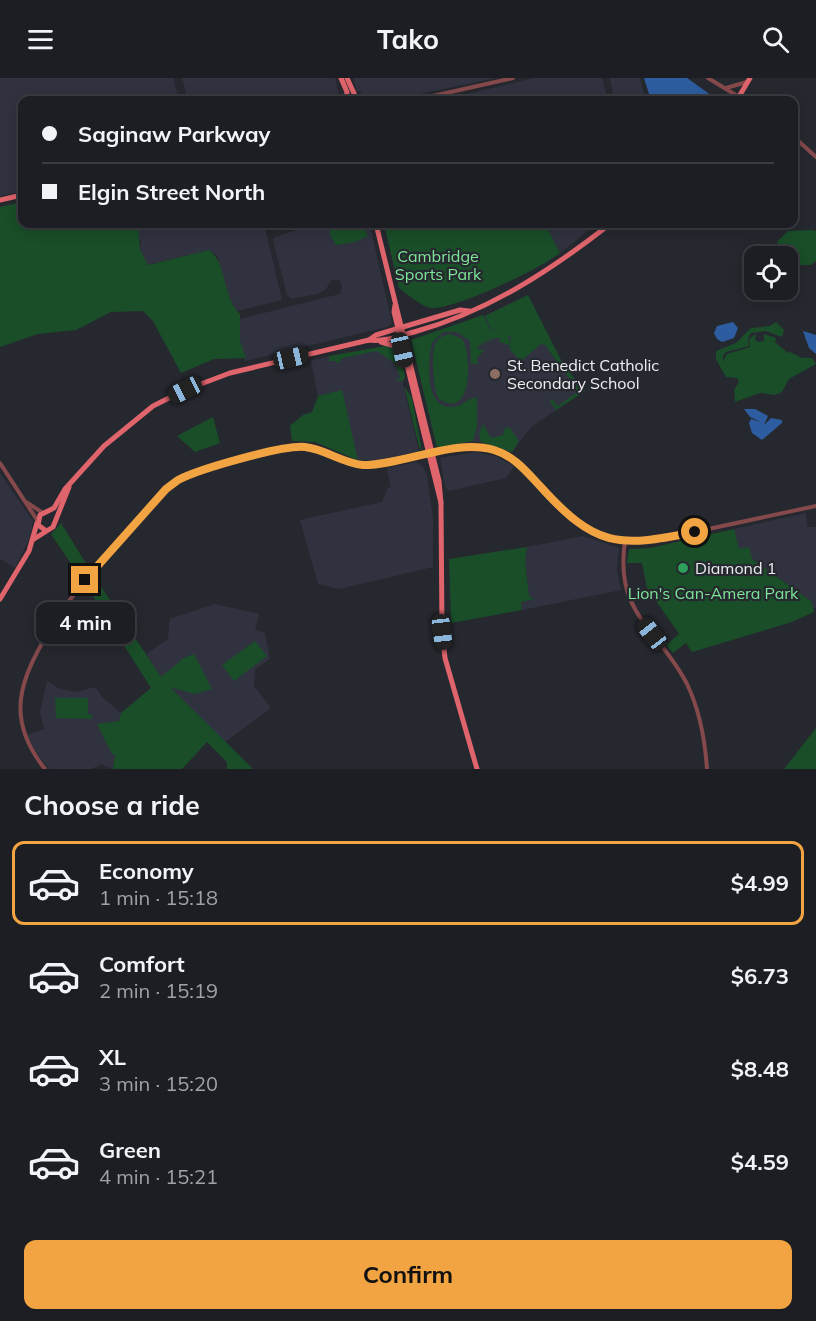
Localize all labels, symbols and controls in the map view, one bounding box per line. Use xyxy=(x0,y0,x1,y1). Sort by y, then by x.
text: Tako xyxy=(377,22,439,56)
icon: menu xyxy=(24,23,57,56)
icon: search xyxy=(759,23,792,56)
text: Saginaw Parkway xyxy=(78,120,270,148)
text: Elgin Street North xyxy=(78,178,265,206)
park label: Cambridge Sports Park xyxy=(395,246,482,284)
map controls xyxy=(744,246,798,300)
button: locate xyxy=(744,246,798,300)
car xyxy=(389,330,415,370)
car xyxy=(271,345,311,371)
place label: St. Benedict Catholic Secondary School xyxy=(507,355,659,393)
marker: St. Benedict Catholic Secondary School xyxy=(488,367,502,381)
car xyxy=(165,374,205,406)
route start xyxy=(681,518,708,545)
place label: Diamond 1 xyxy=(695,558,776,578)
marker: Diamond 1 xyxy=(676,561,690,575)
route end xyxy=(71,566,98,593)
park label: Lion's Can-Amera Park xyxy=(628,583,799,603)
callout: 4 min xyxy=(36,601,134,643)
text: 4 min xyxy=(59,610,112,635)
car xyxy=(431,613,453,651)
car xyxy=(634,614,670,654)
text: Choose a ride xyxy=(24,788,200,822)
icon: car xyxy=(27,856,81,910)
text: Economy xyxy=(99,857,194,885)
text: $4.99 xyxy=(731,869,789,897)
text: 1 min · 15:18 xyxy=(99,885,218,910)
icon: car xyxy=(27,949,81,1003)
text: Comfort xyxy=(99,950,185,978)
text: $6.73 xyxy=(731,962,789,990)
text: 2 min · 15:19 xyxy=(99,978,218,1003)
icon: car xyxy=(27,1042,81,1096)
text: XL xyxy=(99,1043,126,1071)
text: $8.48 xyxy=(731,1055,789,1083)
text: 3 min · 15:20 xyxy=(99,1071,218,1096)
icon: car xyxy=(27,1135,81,1189)
text: Green xyxy=(99,1136,161,1164)
text: $4.59 xyxy=(731,1148,789,1176)
text: 4 min · 15:21 xyxy=(99,1164,218,1189)
button: Confirm xyxy=(24,1240,792,1309)

